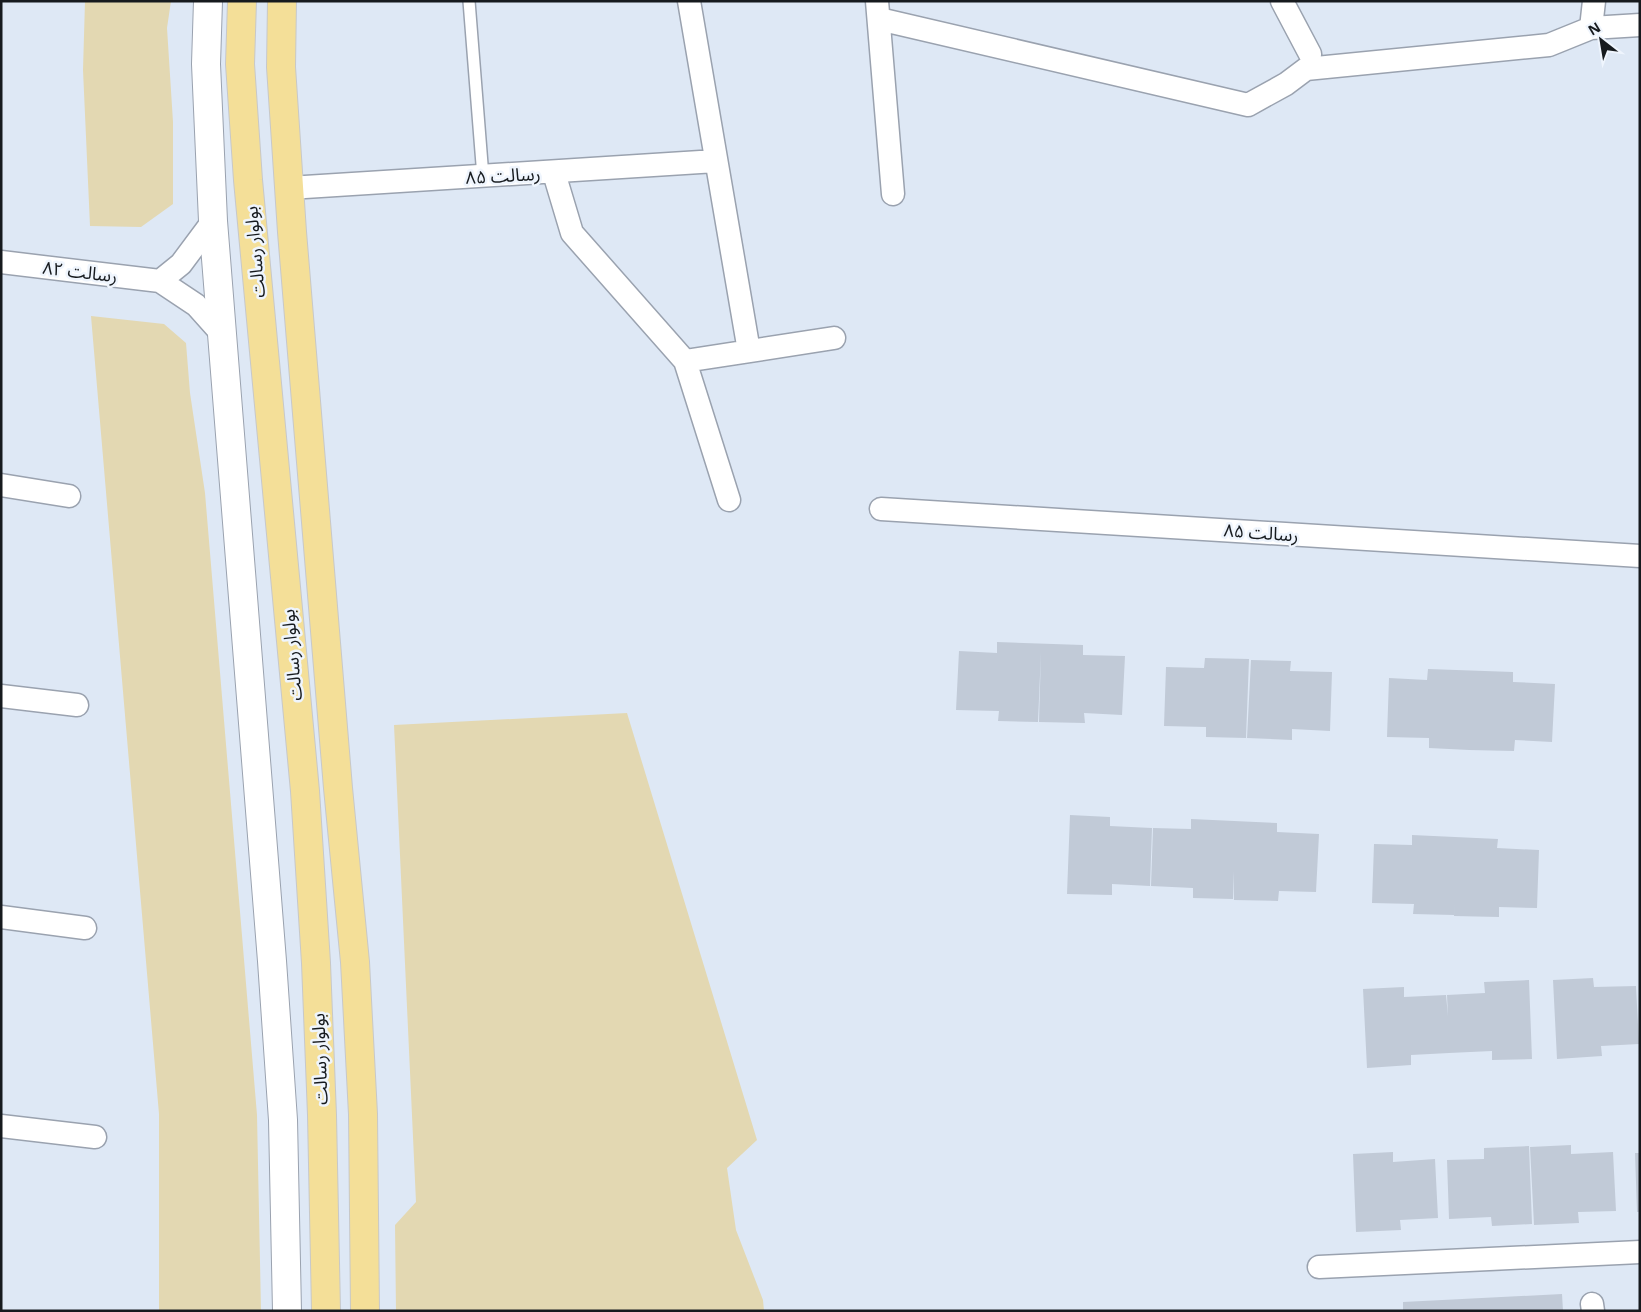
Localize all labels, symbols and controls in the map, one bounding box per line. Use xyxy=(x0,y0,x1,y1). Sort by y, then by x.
north arrow xyxy=(1576,15,1626,65)
text: N xyxy=(1584,17,1604,40)
street label: رسالت ۸۵ xyxy=(465,161,541,189)
street label: بولوار رسالت xyxy=(238,205,270,299)
street label: رسالت ۸۲ xyxy=(41,255,119,287)
street label: رسالت ۸۵ xyxy=(1223,517,1299,547)
street label: بولوار رسالت xyxy=(275,608,307,702)
street label: بولوار رسالت xyxy=(305,1013,333,1105)

